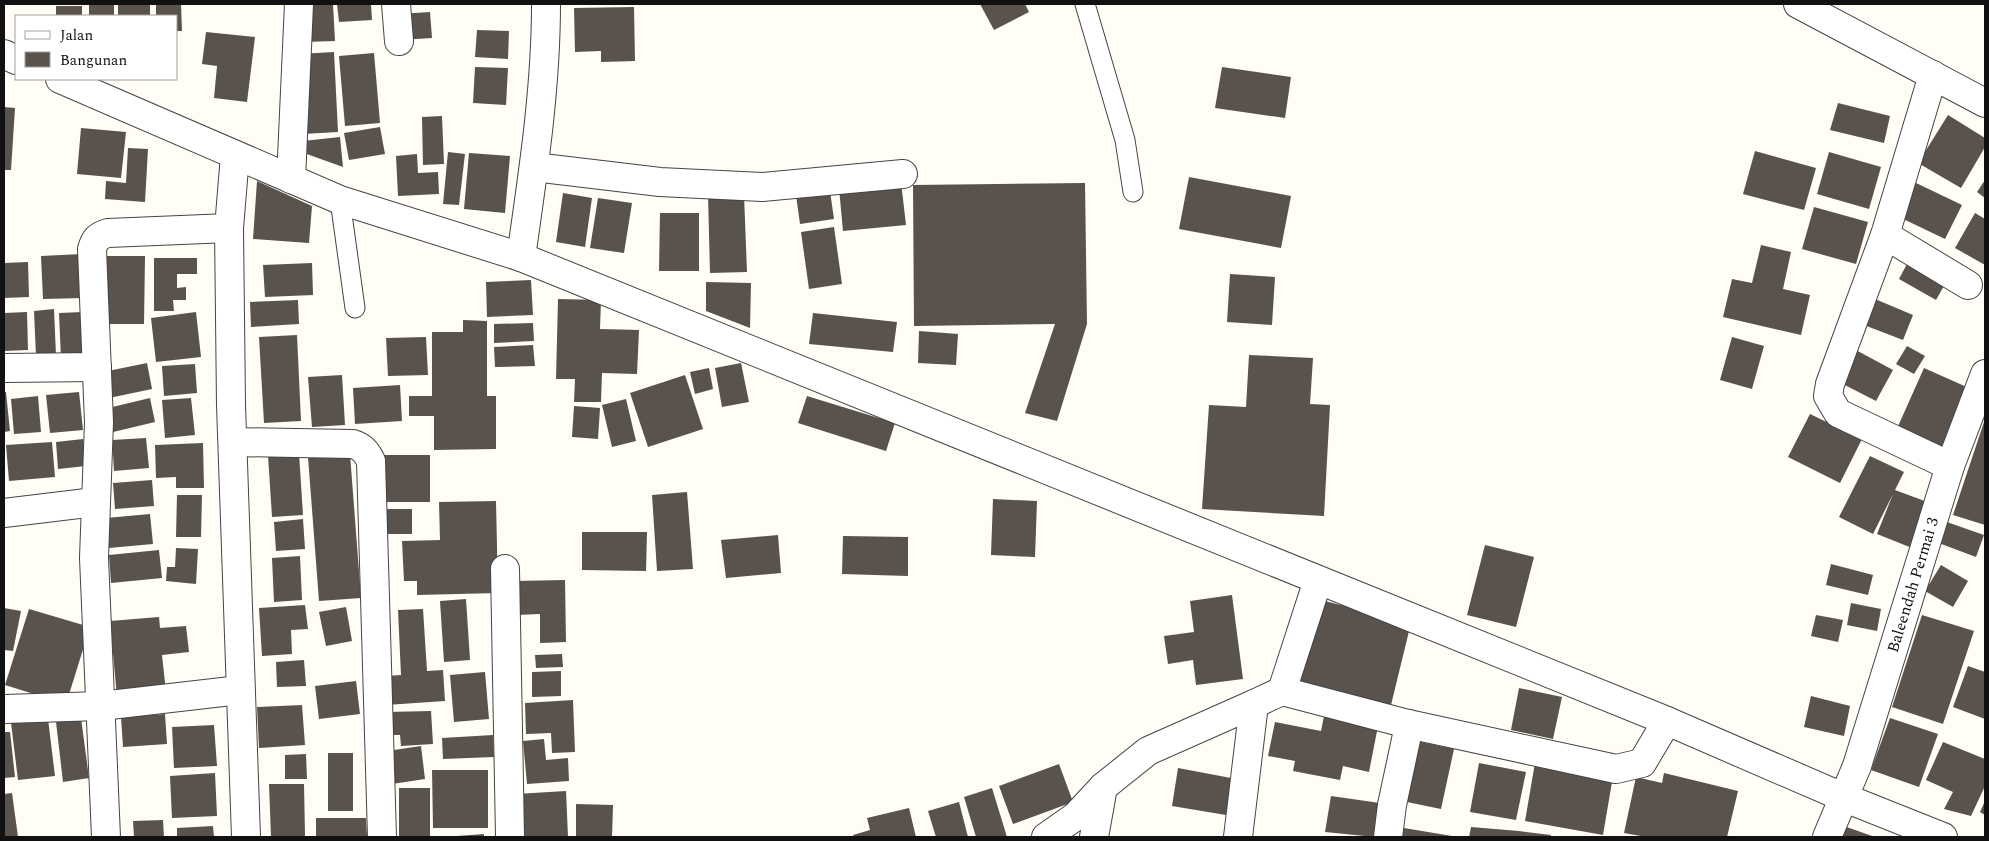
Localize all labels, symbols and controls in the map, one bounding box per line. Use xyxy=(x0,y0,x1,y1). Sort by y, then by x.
legend xyxy=(15,15,178,80)
text: Jalan xyxy=(60,24,93,47)
text: Bangunan xyxy=(60,49,127,72)
street label: Baleendah Permai 3 xyxy=(1881,514,1945,656)

